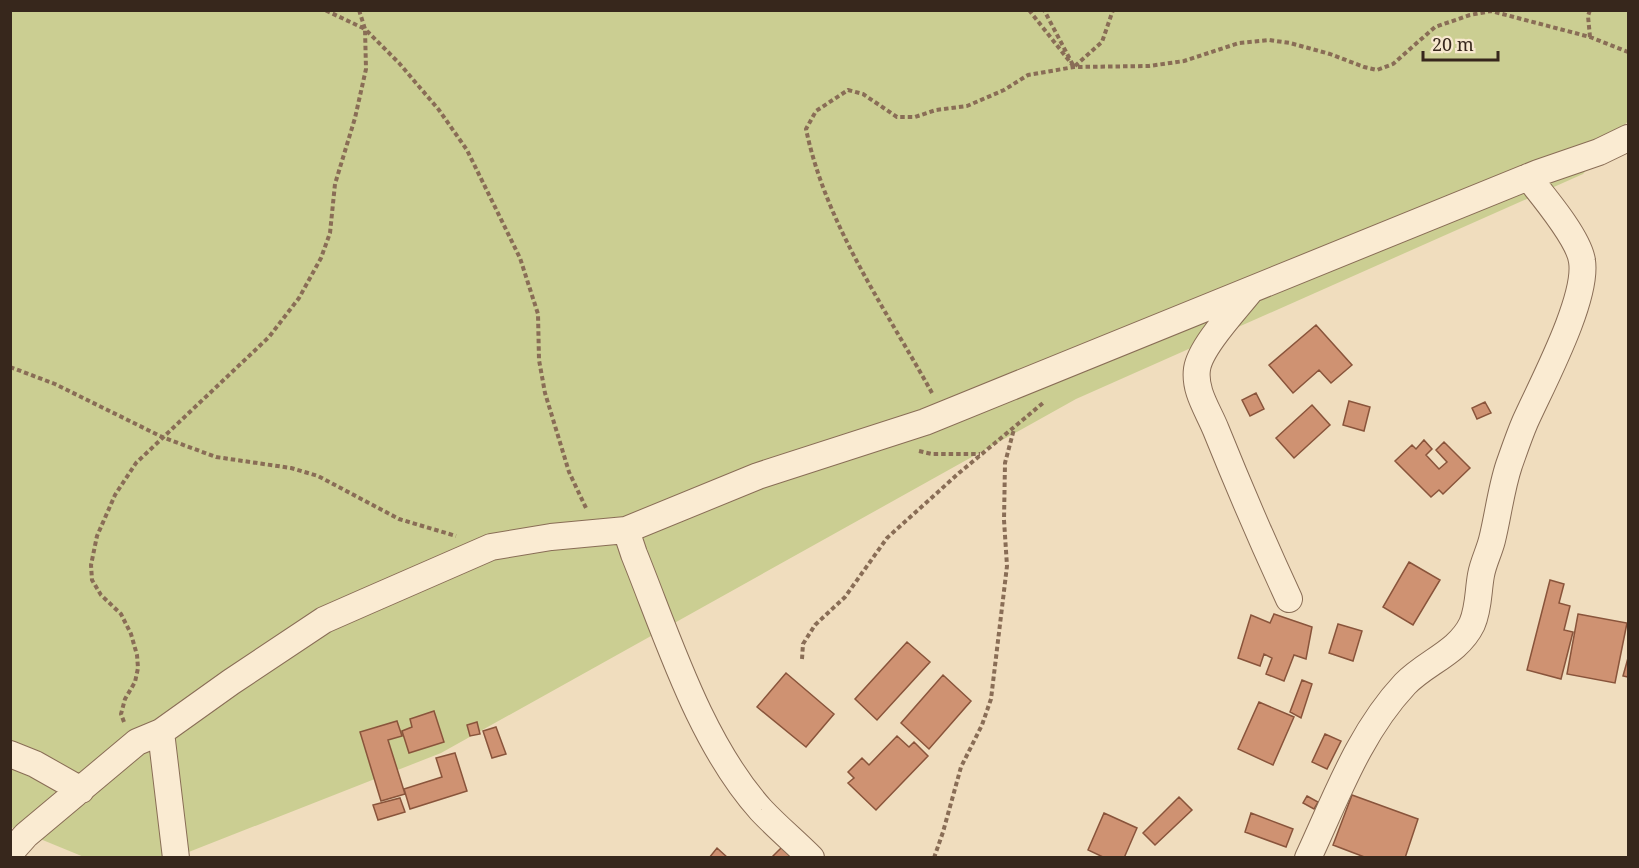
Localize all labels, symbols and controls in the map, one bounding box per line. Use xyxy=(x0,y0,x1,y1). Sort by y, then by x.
scale bar xyxy=(1423,24,1498,62)
text: 20 m xyxy=(1432,32,1474,56)

